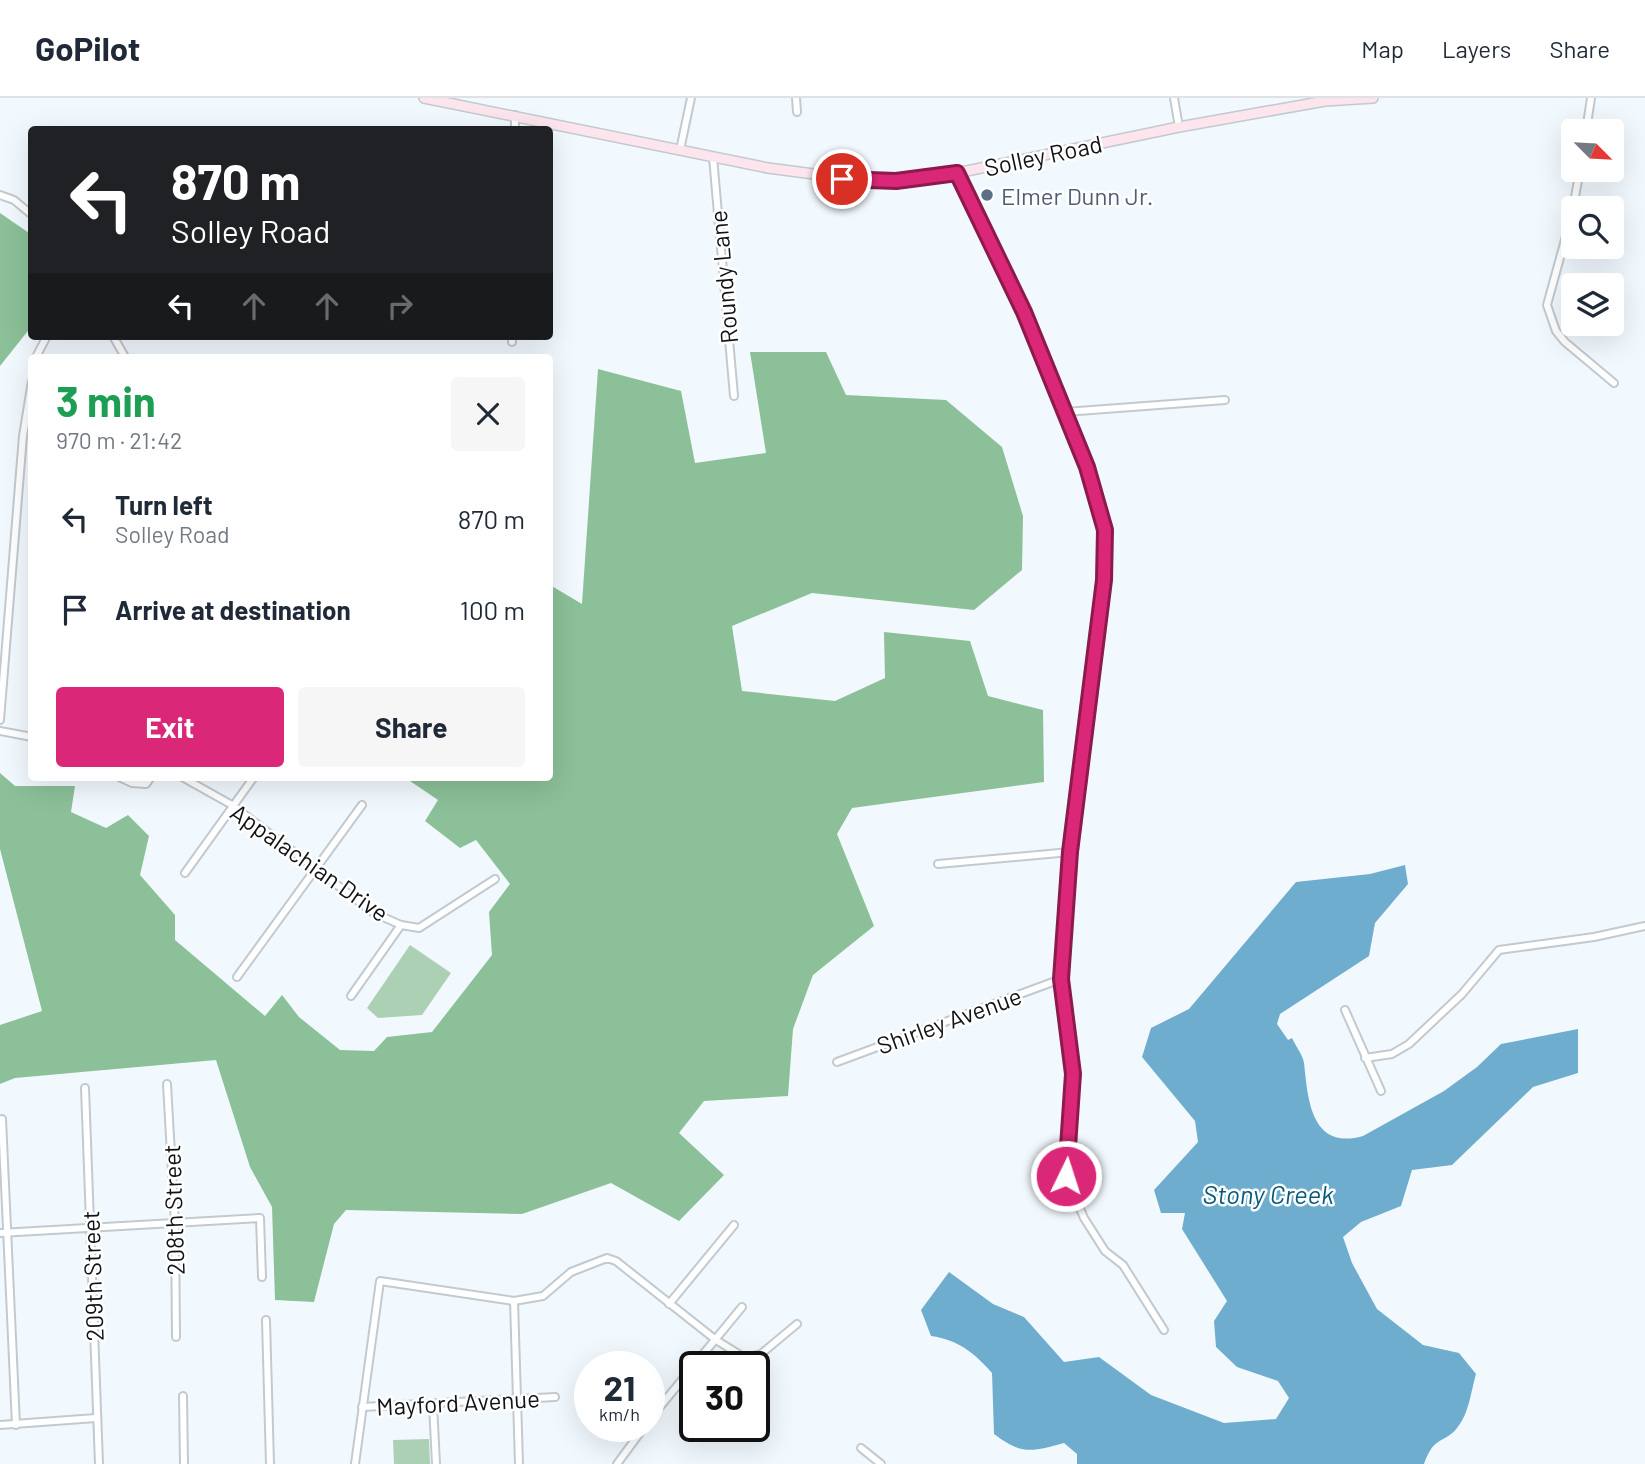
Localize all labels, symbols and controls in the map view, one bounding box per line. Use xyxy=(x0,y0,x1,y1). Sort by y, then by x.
text: GoPilot xyxy=(35,28,140,68)
text: Map xyxy=(1361,34,1404,63)
text: Layers xyxy=(1442,34,1511,63)
text: Share xyxy=(1549,34,1610,63)
north arrow xyxy=(1561,119,1624,182)
map controls xyxy=(1561,119,1624,336)
street label: Solley Road xyxy=(982,128,1104,182)
pin xyxy=(812,149,872,209)
text: 870 m xyxy=(171,151,300,210)
icon: left xyxy=(56,154,147,245)
icon: arrive xyxy=(823,160,861,198)
place label: Elmer Dunn Jr. xyxy=(1001,181,1154,210)
marker: Elmer Dunn Jr. xyxy=(979,187,995,203)
button: search xyxy=(1561,196,1624,259)
street label: Roundy Lane xyxy=(703,209,743,345)
text: Solley Road xyxy=(171,211,330,249)
button: layers xyxy=(1561,273,1624,336)
icon: left xyxy=(162,287,200,325)
icon: ahead xyxy=(235,287,273,325)
icon: ahead xyxy=(308,287,346,325)
icon: right xyxy=(381,287,419,325)
text: 3 min xyxy=(56,375,156,425)
button: close xyxy=(451,377,525,451)
text: 970 m · 21:42 xyxy=(56,426,182,454)
text: Turn left xyxy=(115,489,213,520)
icon: left xyxy=(56,500,94,538)
text: 870 m xyxy=(458,503,525,534)
text: Solley Road xyxy=(115,520,230,548)
icon: arrive xyxy=(56,591,94,629)
text: Arrive at destination xyxy=(115,594,351,625)
text: 100 m xyxy=(460,594,525,625)
button: Exit xyxy=(56,687,284,767)
button: Share xyxy=(298,687,525,767)
street label: Appalachian Drive xyxy=(225,797,395,927)
street label: Shirley Avenue xyxy=(873,980,1025,1060)
position arrow xyxy=(1029,1139,1103,1213)
street label: 208th Street xyxy=(156,1144,190,1276)
water label: Stony Creek xyxy=(1202,1178,1334,1209)
street label: 209th Street xyxy=(75,1210,109,1342)
speed limit sign: 30 xyxy=(679,1351,770,1442)
text: 21 xyxy=(604,1366,635,1408)
street label: Mayford Avenue xyxy=(376,1383,540,1421)
text: km/h xyxy=(599,1403,640,1425)

